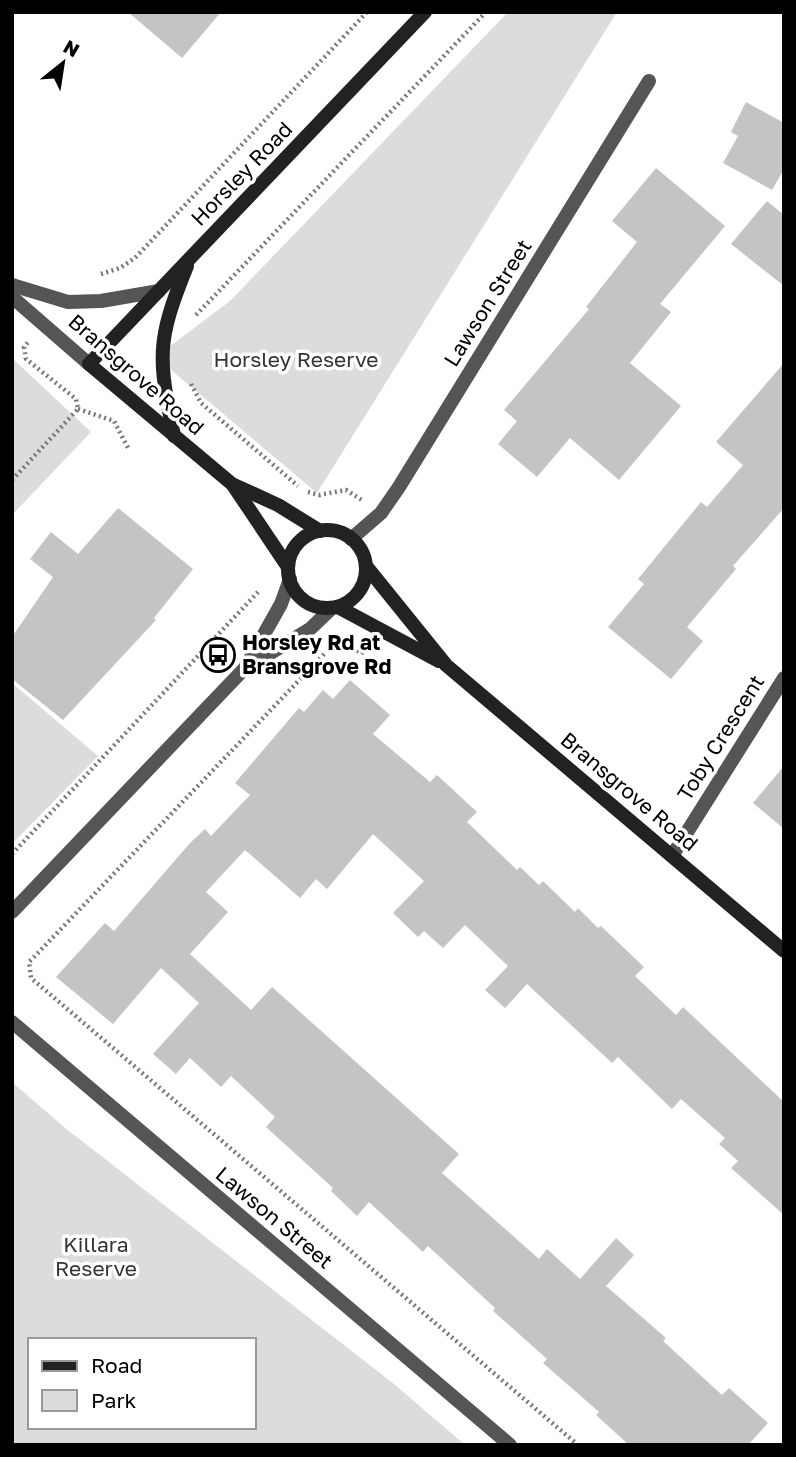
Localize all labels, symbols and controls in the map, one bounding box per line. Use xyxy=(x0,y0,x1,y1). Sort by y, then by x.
north arrow xyxy=(28,28,98,98)
text: N xyxy=(60,34,84,61)
street label: Horsley Road xyxy=(185,116,297,231)
street label: Lawson Street xyxy=(438,234,537,371)
street label: Bransgrove Road xyxy=(63,308,210,440)
park label: Horsley Reserve xyxy=(213,346,379,372)
place label: Horsley Rd at Bransgrove Rd xyxy=(242,629,391,679)
bus stop icon: Horsley Rd at Bransgrove Rd xyxy=(199,636,237,674)
street label: Toby Crescent xyxy=(671,670,769,805)
street label: Bransgrove Road xyxy=(556,726,704,856)
street label: Lawson Street xyxy=(211,1161,339,1274)
park label: Killara Reserve xyxy=(55,1231,137,1281)
legend xyxy=(28,1338,256,1429)
text: Road xyxy=(91,1352,142,1378)
text: Park xyxy=(91,1387,137,1413)

